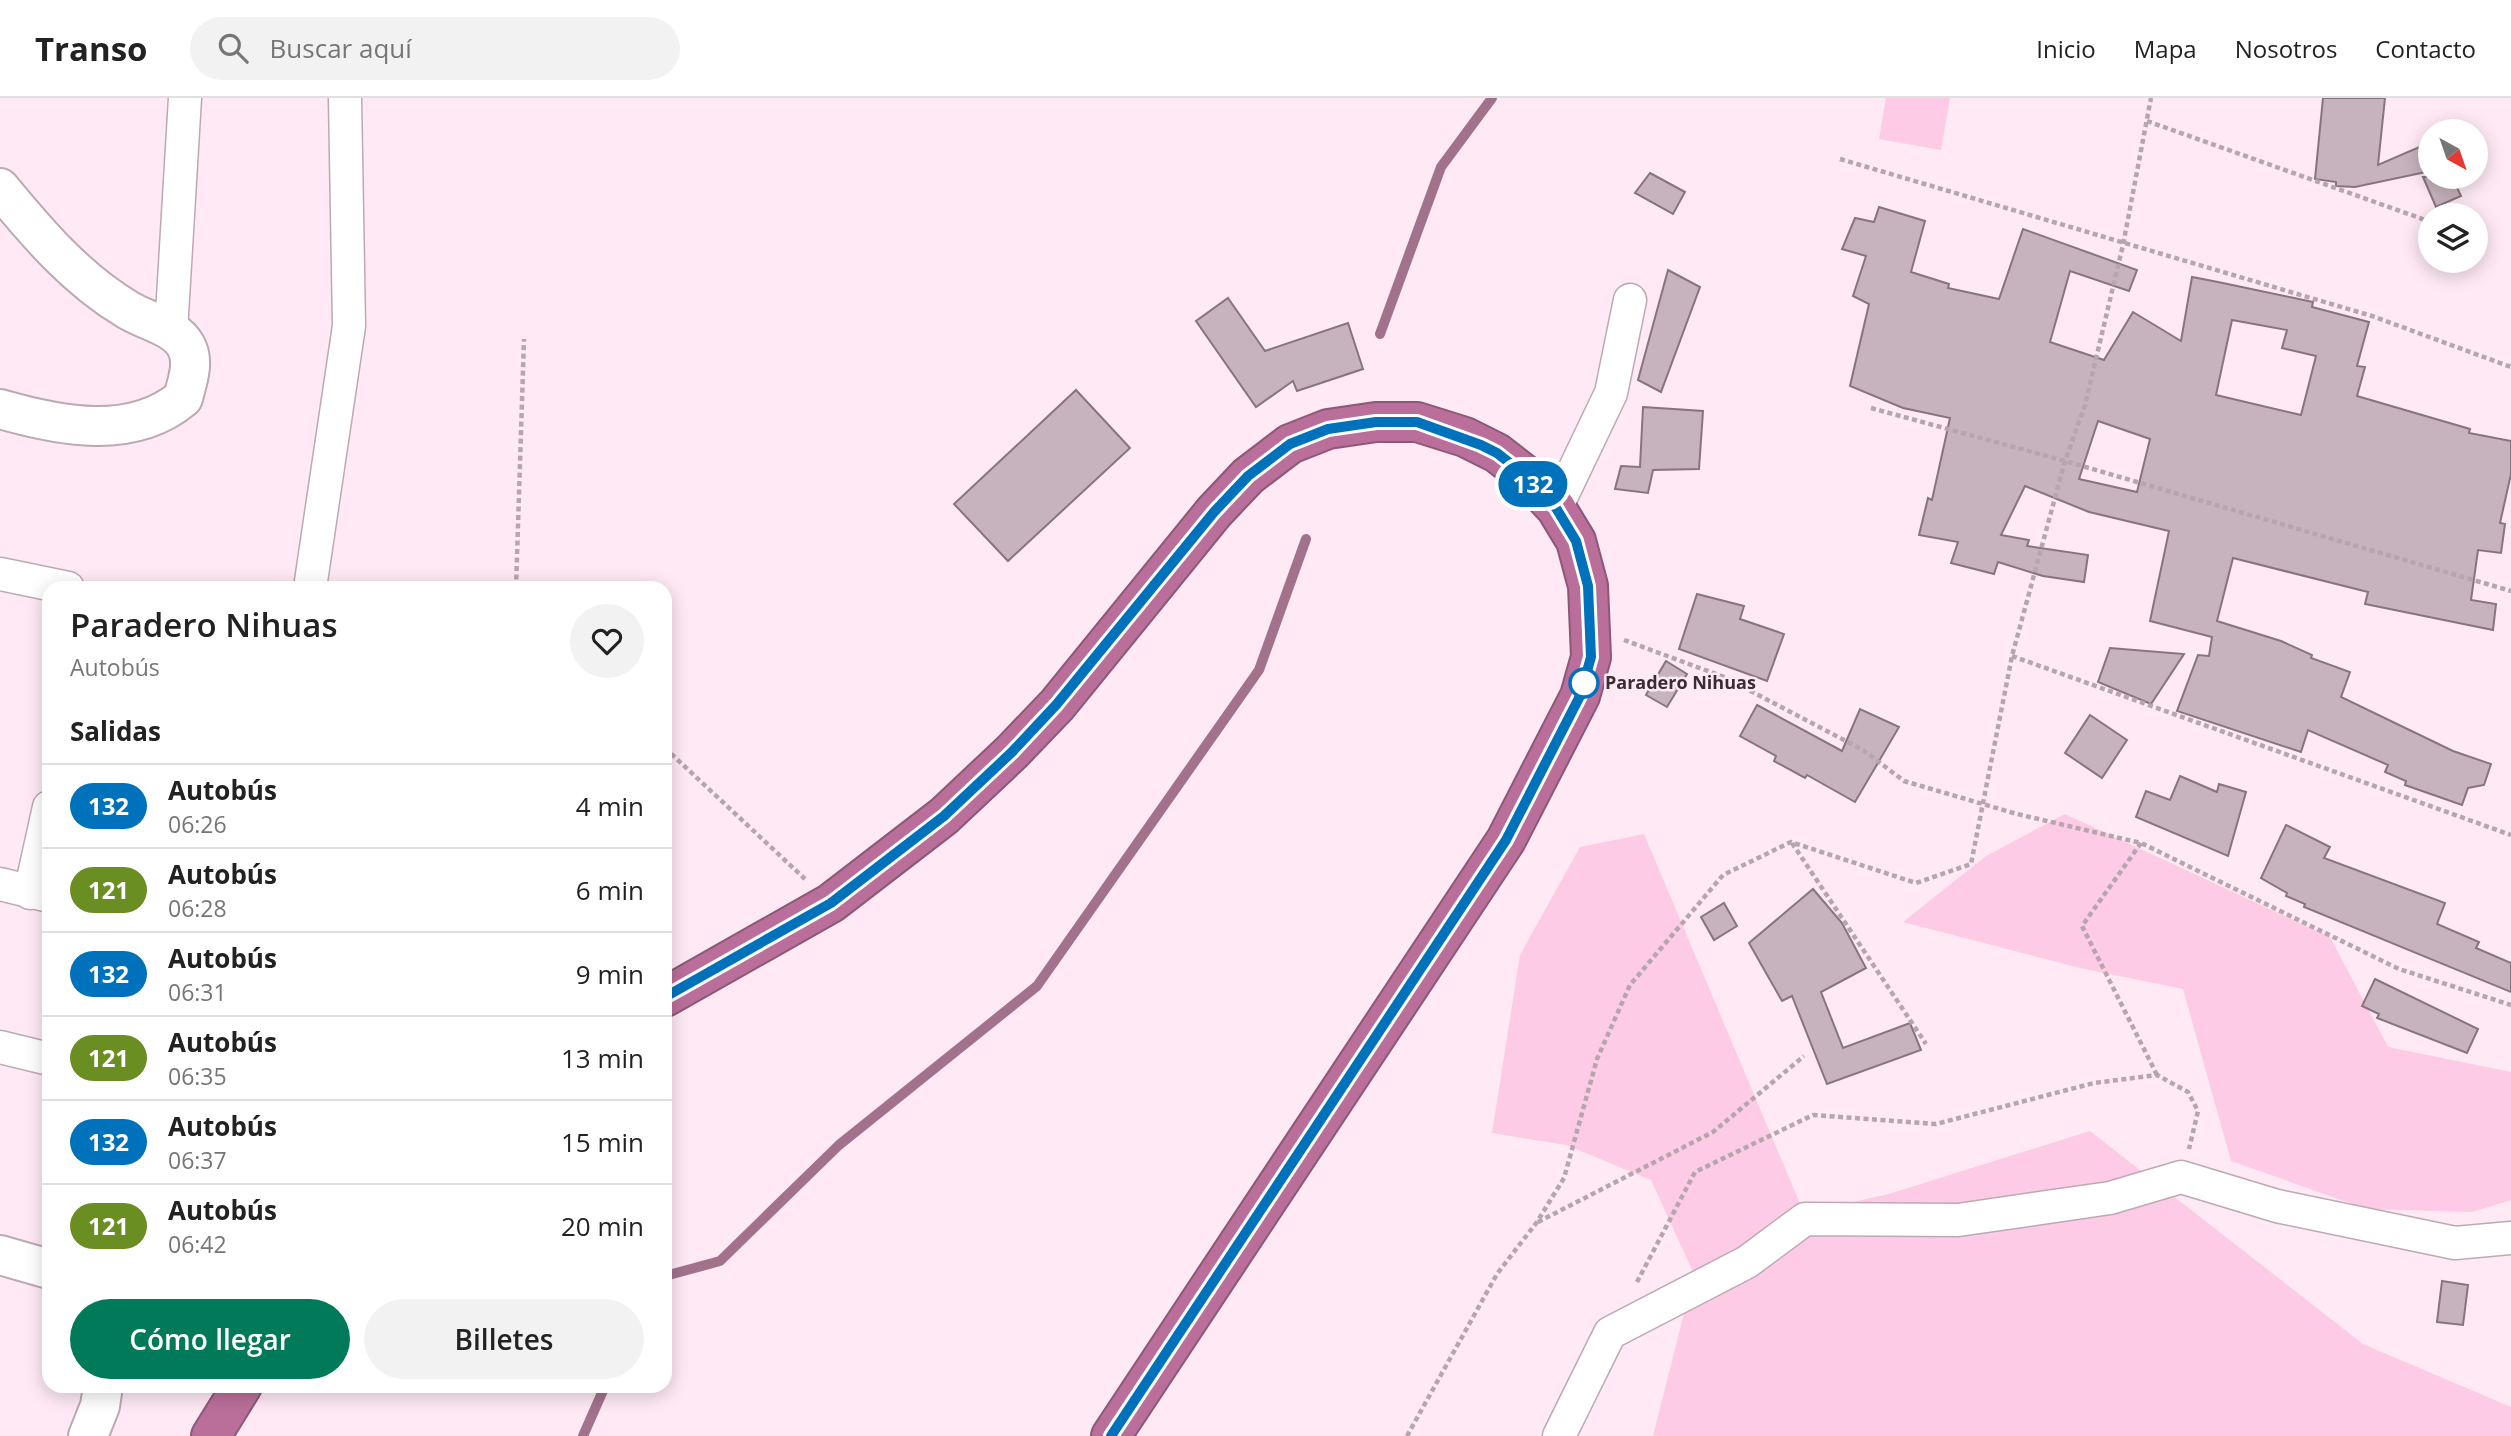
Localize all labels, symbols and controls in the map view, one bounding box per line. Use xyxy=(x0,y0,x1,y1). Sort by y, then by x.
search box xyxy=(190,17,680,80)
text: Transo xyxy=(35,26,148,71)
icon: search xyxy=(214,29,252,67)
text: Buscar aquí xyxy=(270,30,412,66)
text: Inicio xyxy=(2036,32,2096,65)
text: Mapa xyxy=(2134,32,2197,65)
text: Nosotros xyxy=(2235,32,2337,65)
text: Contacto xyxy=(2375,32,2476,65)
north arrow xyxy=(2418,119,2488,189)
map controls xyxy=(2418,119,2488,273)
button: layers xyxy=(2418,203,2488,273)
line badge: 132 xyxy=(1493,461,1573,507)
text: 132 xyxy=(1512,467,1554,500)
text: Paradero Nihuas xyxy=(70,602,338,647)
button: heart xyxy=(570,604,644,678)
text: Autobús xyxy=(70,651,160,683)
marker: Paradero Nihuas xyxy=(1569,668,1599,698)
place label: Paradero Nihuas xyxy=(1605,670,1756,694)
text: Salidas xyxy=(70,713,161,749)
text: Autobús xyxy=(168,772,277,808)
text: 4 min xyxy=(576,788,644,824)
text: 132 xyxy=(88,789,129,822)
text: 06:26 xyxy=(168,808,227,840)
text: Autobús xyxy=(168,856,277,892)
text: 6 min xyxy=(576,872,644,908)
text: 121 xyxy=(88,873,129,906)
text: 06:28 xyxy=(168,892,227,924)
text: Autobús xyxy=(168,940,277,976)
text: 9 min xyxy=(576,956,644,992)
text: 132 xyxy=(88,957,129,990)
text: 06:31 xyxy=(168,976,227,1008)
text: Autobús xyxy=(168,1024,277,1060)
text: 13 min xyxy=(561,1040,644,1076)
text: 121 xyxy=(88,1041,129,1074)
text: 06:35 xyxy=(168,1060,227,1092)
text: Autobús xyxy=(168,1108,277,1144)
text: 15 min xyxy=(561,1124,644,1160)
text: 132 xyxy=(88,1125,129,1158)
text: 06:37 xyxy=(168,1144,227,1176)
text: Autobús xyxy=(168,1192,277,1228)
text: 20 min xyxy=(561,1208,644,1244)
text: 121 xyxy=(88,1209,129,1242)
text: 06:42 xyxy=(168,1228,227,1260)
button: Cómo llegar xyxy=(70,1299,350,1379)
button: Billetes xyxy=(364,1299,644,1379)

